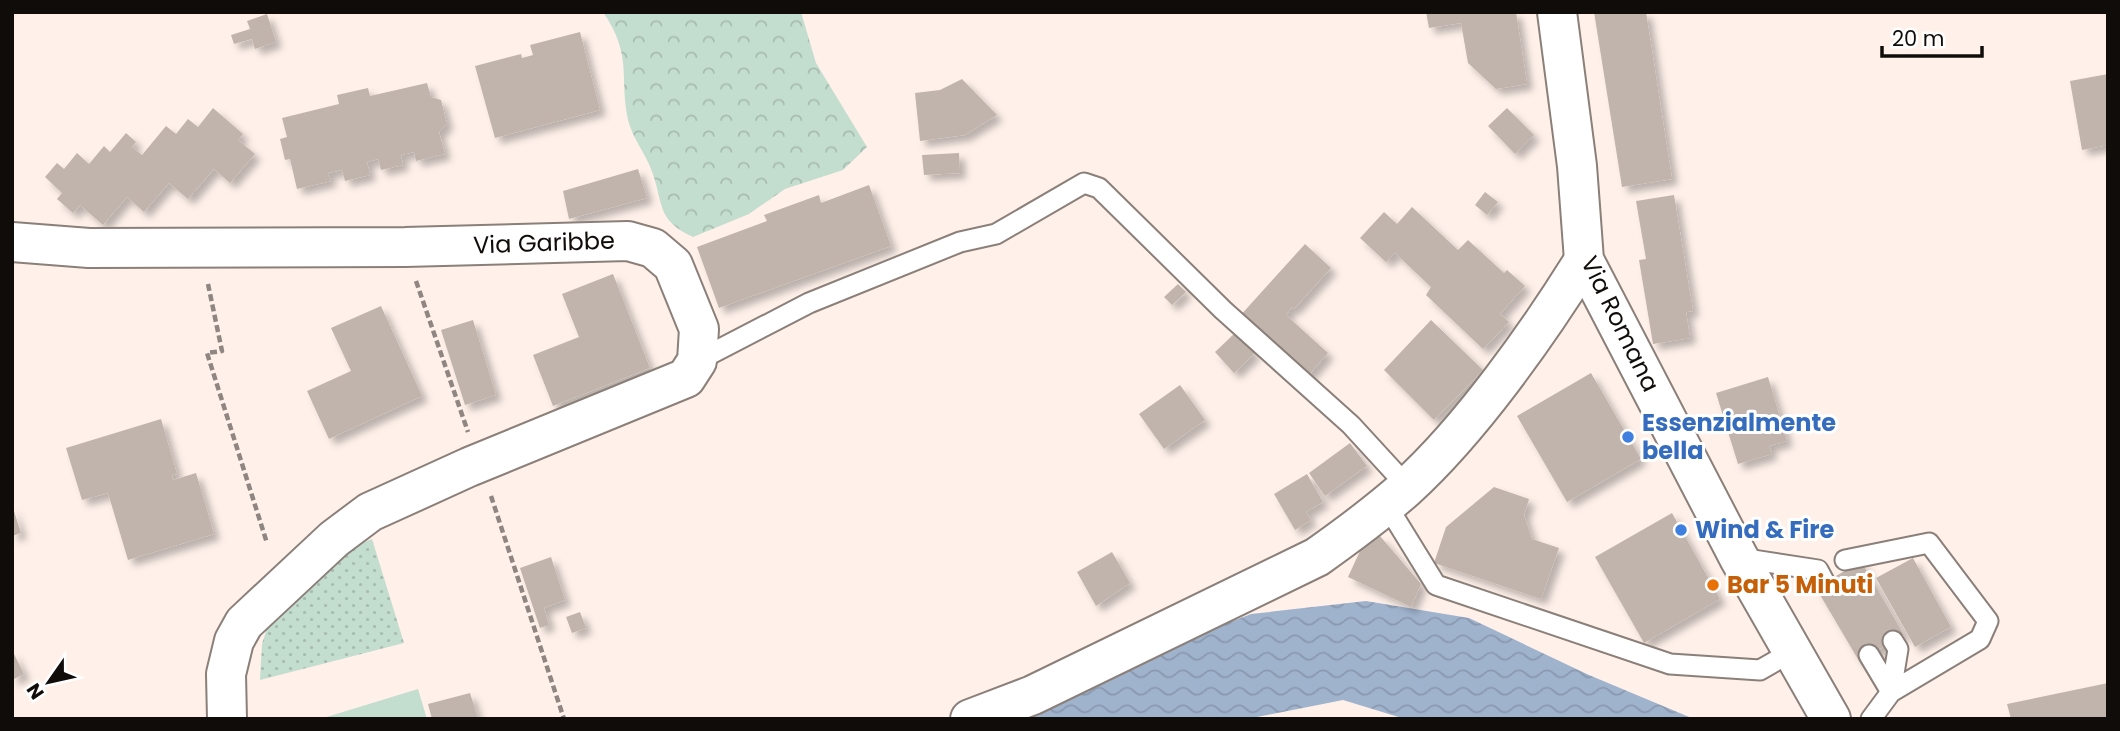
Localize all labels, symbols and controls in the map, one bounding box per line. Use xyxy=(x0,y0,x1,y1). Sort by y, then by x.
scale bar xyxy=(1882,14,1982,58)
text: 20 m xyxy=(1892,24,1945,53)
street label: Via Garibbe xyxy=(473,224,615,261)
street label: Via Romana xyxy=(1573,250,1668,397)
place label: Essenzialmente bella xyxy=(1642,406,1836,467)
marker: Essenzialmente bella xyxy=(1620,429,1636,445)
place label: Wind & Fire xyxy=(1695,513,1835,546)
marker: Wind & Fire xyxy=(1673,522,1689,538)
place label: Bar 5 Minuti xyxy=(1727,568,1873,601)
marker: Bar 5 Minuti xyxy=(1705,577,1721,593)
north arrow xyxy=(14,647,84,717)
text: N xyxy=(20,678,51,705)

